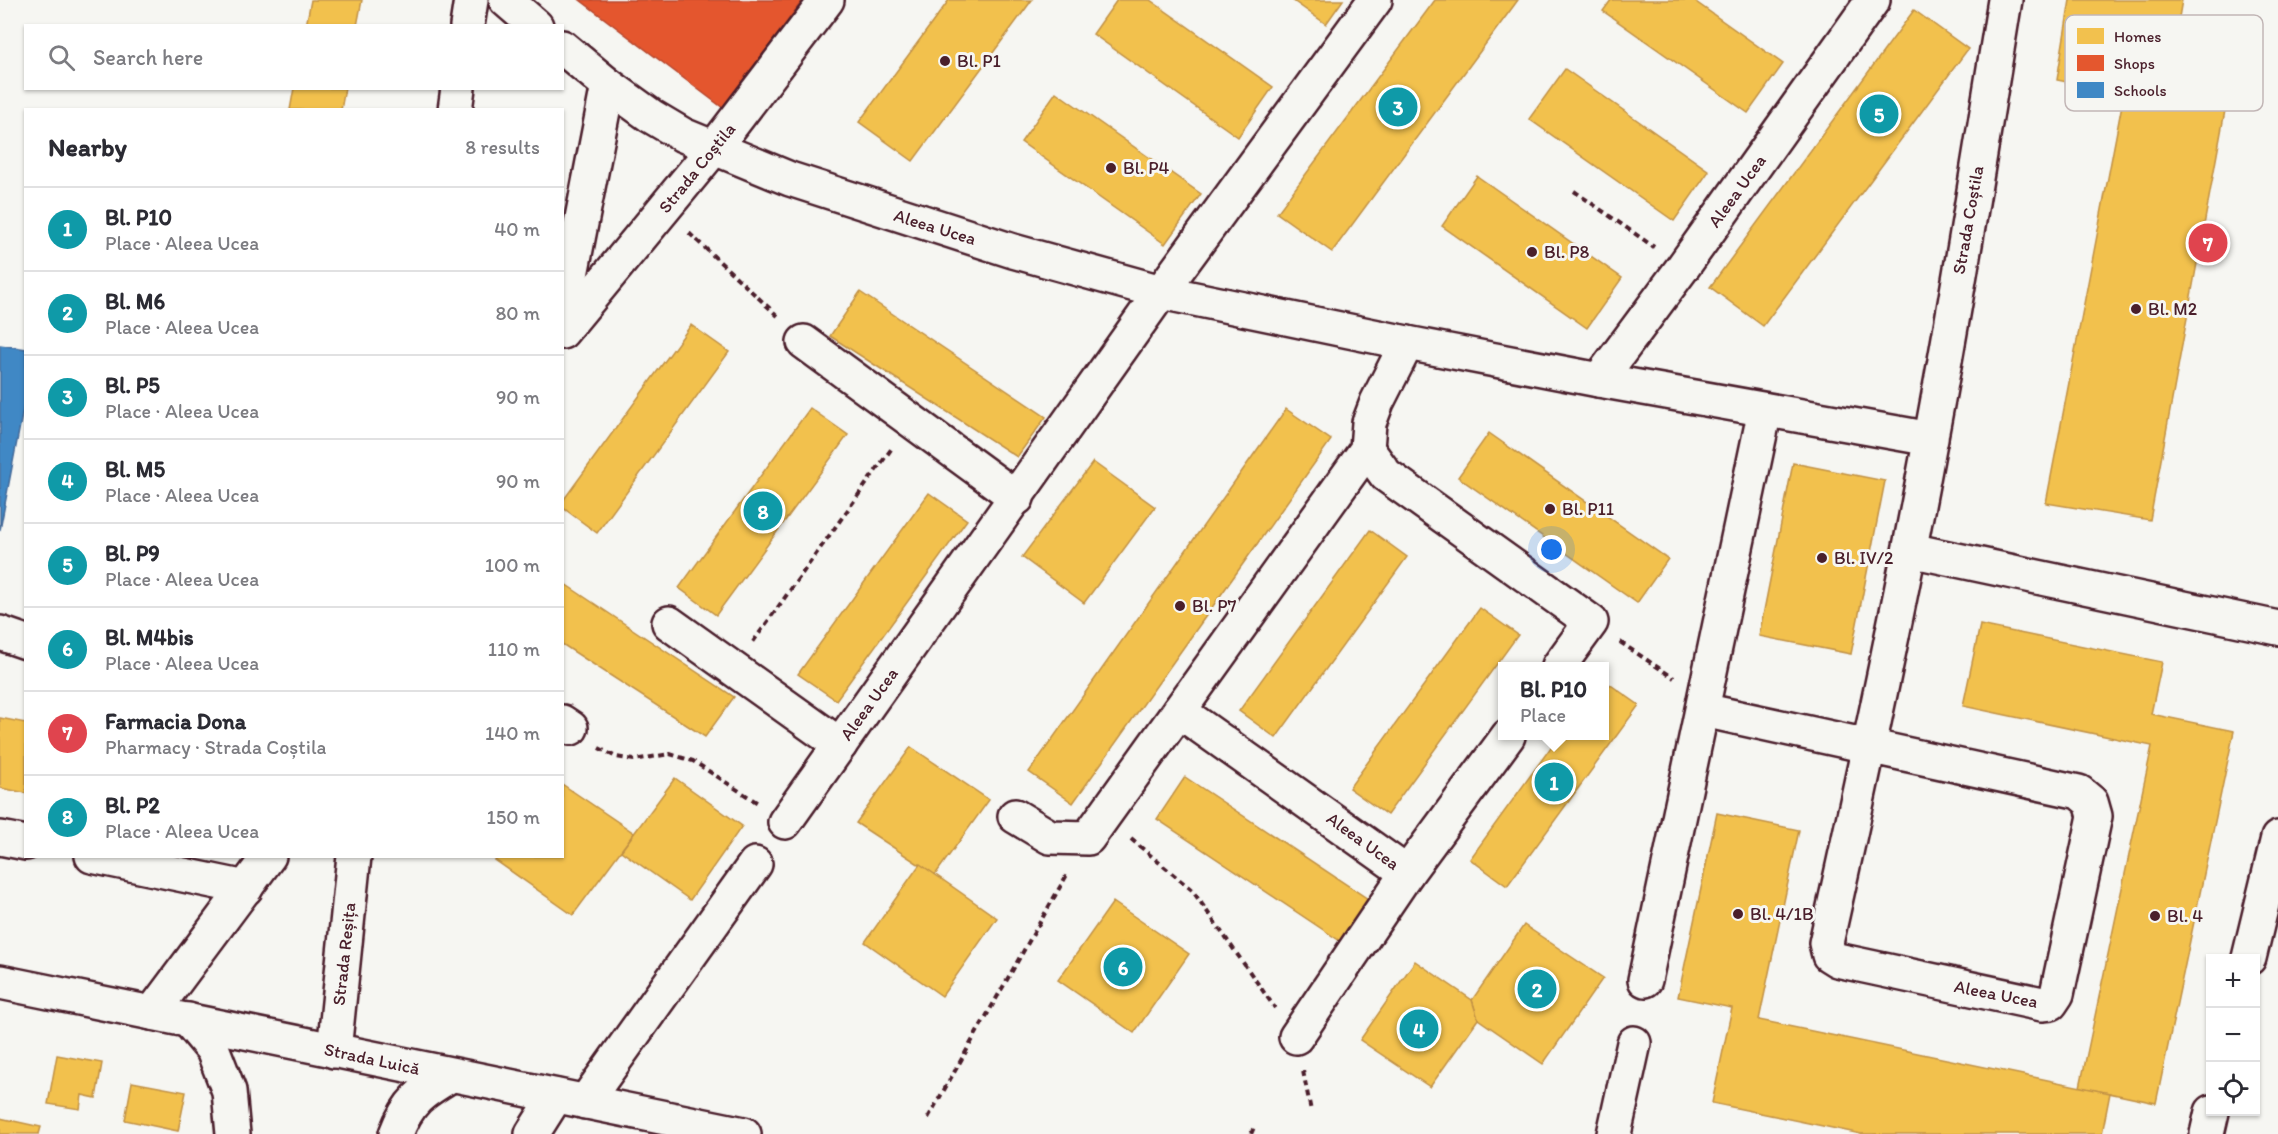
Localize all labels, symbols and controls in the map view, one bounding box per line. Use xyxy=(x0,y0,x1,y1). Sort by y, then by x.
legend xyxy=(2065,15,2263,111)
search box xyxy=(24,24,564,90)
text: Homes xyxy=(2114,27,2161,46)
icon: search xyxy=(45,41,78,74)
text: Search here xyxy=(93,44,203,71)
place label: Bl. P1 xyxy=(957,50,1001,72)
marker: Bl. P1 xyxy=(938,54,952,68)
text: Shops xyxy=(2114,54,2155,73)
text: Schools xyxy=(2114,81,2167,100)
pin: 3 xyxy=(1378,84,1418,130)
pin: 5 xyxy=(1860,92,1898,136)
street label: Strada Coștila xyxy=(654,118,740,218)
text: Nearby xyxy=(48,131,127,163)
text: 8 results xyxy=(465,135,540,159)
street label: Aleea Ucea xyxy=(1703,150,1771,232)
place label: Bl. P4 xyxy=(1123,157,1169,179)
marker: Bl. P4 xyxy=(1104,161,1118,175)
street label: Strada Coștila xyxy=(1948,164,1988,276)
text: Bl. P10 xyxy=(105,204,172,231)
street label: Aleea Ucea xyxy=(891,204,979,250)
text: 1 xyxy=(63,217,72,241)
text: 40 m xyxy=(494,217,540,241)
pin: 7 xyxy=(2188,220,2228,266)
text: Place · Aleea Ucea xyxy=(105,231,259,255)
place label: Bl. P8 xyxy=(1544,241,1589,263)
marker: Bl. P8 xyxy=(1525,245,1539,259)
text: Bl. M6 xyxy=(105,288,165,315)
place label: Bl. M2 xyxy=(2148,298,2198,320)
text: 2 xyxy=(62,301,73,325)
text: 80 m xyxy=(495,301,540,325)
marker: Bl. M2 xyxy=(2129,302,2143,316)
text: Place · Aleea Ucea xyxy=(105,315,259,339)
text: Bl. P5 xyxy=(105,372,160,399)
text: 3 xyxy=(62,385,73,409)
text: 90 m xyxy=(496,385,540,409)
text: Place · Aleea Ucea xyxy=(105,399,259,423)
text: Bl. M5 xyxy=(105,456,165,483)
text: 4 xyxy=(61,469,74,493)
text: 90 m xyxy=(496,469,540,493)
text: Place · Aleea Ucea xyxy=(105,483,259,507)
pin: 8 xyxy=(744,488,783,534)
place label: Bl. P11 xyxy=(1562,498,1614,520)
marker: Bl. P11 xyxy=(1543,502,1557,516)
your location xyxy=(1537,535,1566,564)
text: Bl. P9 xyxy=(105,540,160,567)
place label: Bl. IV/2 xyxy=(1834,547,1894,569)
marker: Bl. IV/2 xyxy=(1815,551,1829,565)
text: 5 xyxy=(62,553,73,577)
text: 100 m xyxy=(485,553,540,577)
text: Place · Aleea Ucea xyxy=(105,567,259,591)
place label: Bl. P7 xyxy=(1192,595,1236,617)
marker: Bl. P7 xyxy=(1173,599,1187,613)
text: Bl. M4bis xyxy=(105,624,194,651)
text: 6 xyxy=(62,637,73,661)
text: 110 m xyxy=(488,637,540,661)
text: Place · Aleea Ucea xyxy=(105,651,259,675)
popup xyxy=(1498,662,1609,740)
street label: Aleea Ucea xyxy=(835,663,903,745)
text: Bl. P10 xyxy=(1520,676,1587,703)
text: Place xyxy=(1520,703,1566,727)
text: Farmacia Dona xyxy=(105,708,246,735)
text: 7 xyxy=(63,721,72,745)
text: 140 m xyxy=(485,721,540,745)
text: Pharmacy · Strada Coștila xyxy=(105,735,326,759)
pin: 1 xyxy=(1534,760,1574,804)
text: Bl. P2 xyxy=(105,792,160,819)
text: 8 xyxy=(62,805,73,829)
text: 150 m xyxy=(487,805,540,829)
street label: Aleea Ucea xyxy=(1322,807,1404,875)
text: Place · Aleea Ucea xyxy=(105,819,259,843)
street label: Strada Reșița xyxy=(328,901,360,1007)
place label: Bl. 4/1B xyxy=(1750,903,1814,925)
place label: Bl. 4 xyxy=(2167,905,2203,927)
marker: Bl. 4/1B xyxy=(1731,907,1745,921)
marker: Bl. 4 xyxy=(2148,909,2162,923)
pin: 6 xyxy=(1104,944,1142,990)
map controls xyxy=(2206,954,2260,1116)
button: + xyxy=(2206,954,2260,1008)
pin: 2 xyxy=(1518,966,1556,1012)
street label: Aleea Ucea xyxy=(1952,975,2040,1013)
pin: 4 xyxy=(1400,1006,1438,1052)
button: − xyxy=(2206,1008,2260,1062)
street label: Strada Luică xyxy=(322,1038,422,1080)
button: locate xyxy=(2206,1062,2260,1116)

